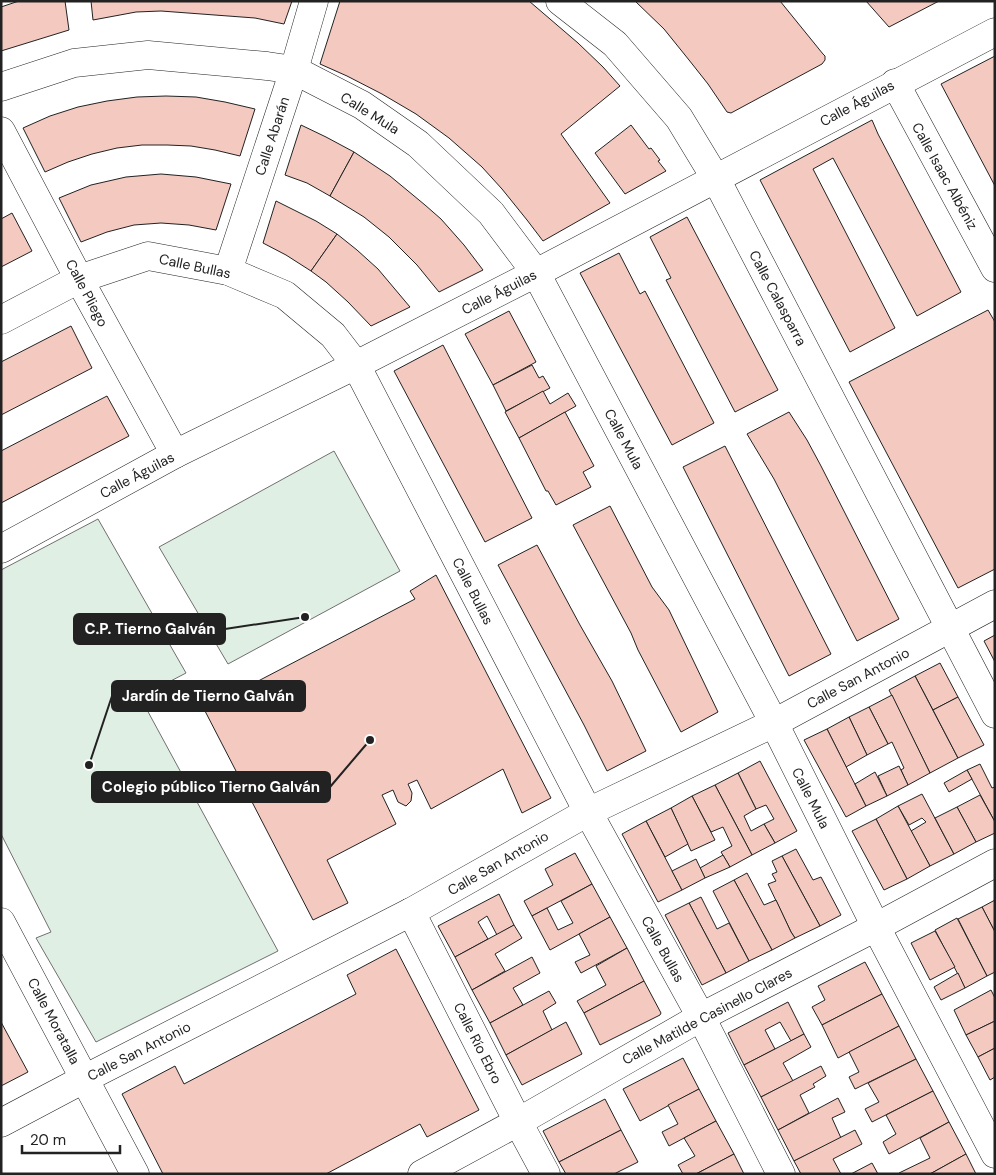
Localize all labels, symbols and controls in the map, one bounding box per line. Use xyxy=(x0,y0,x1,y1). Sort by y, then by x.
street label: Calle Águilas xyxy=(817,76,897,130)
street label: Calle Mula xyxy=(337,88,403,138)
street label: Calle Abarán xyxy=(251,94,293,178)
street label: Calle Isaac Albéniz xyxy=(908,119,982,233)
street label: Calle Calasparra xyxy=(745,247,811,349)
street label: Calle Bullas xyxy=(157,250,233,282)
street label: Calle Pliego xyxy=(62,256,112,330)
street label: Calle Águilas xyxy=(458,265,540,319)
street label: Calle Mula xyxy=(601,406,647,472)
street label: Calle Águilas xyxy=(97,448,177,502)
street label: Calle Bullas xyxy=(448,554,498,628)
callout: C.P. Tierno Galván xyxy=(74,614,225,644)
text: C.P. Tierno Galván xyxy=(84,619,216,639)
street label: Calle San Antonio xyxy=(804,643,912,713)
callout: Jardín de Tierno Galván xyxy=(112,681,305,711)
text: Jardín de Tierno Galván xyxy=(122,686,294,706)
street label: Calle Mula xyxy=(788,764,834,832)
callout: Colegio público Tierno Galván xyxy=(92,772,330,802)
text: Colegio público Tierno Galván xyxy=(102,777,320,797)
street label: Calle San Antonio xyxy=(444,827,552,899)
street label: Calle Bullas xyxy=(637,913,689,985)
street label: Calle Matilde Casinello Clares xyxy=(619,963,795,1069)
street label: Calle Moratalla xyxy=(24,975,84,1067)
street label: Calle Río Ebro xyxy=(450,999,506,1087)
street label: Calle San Antonio xyxy=(84,1017,194,1085)
scale bar xyxy=(22,1122,120,1154)
text: 20 m xyxy=(30,1130,66,1150)

